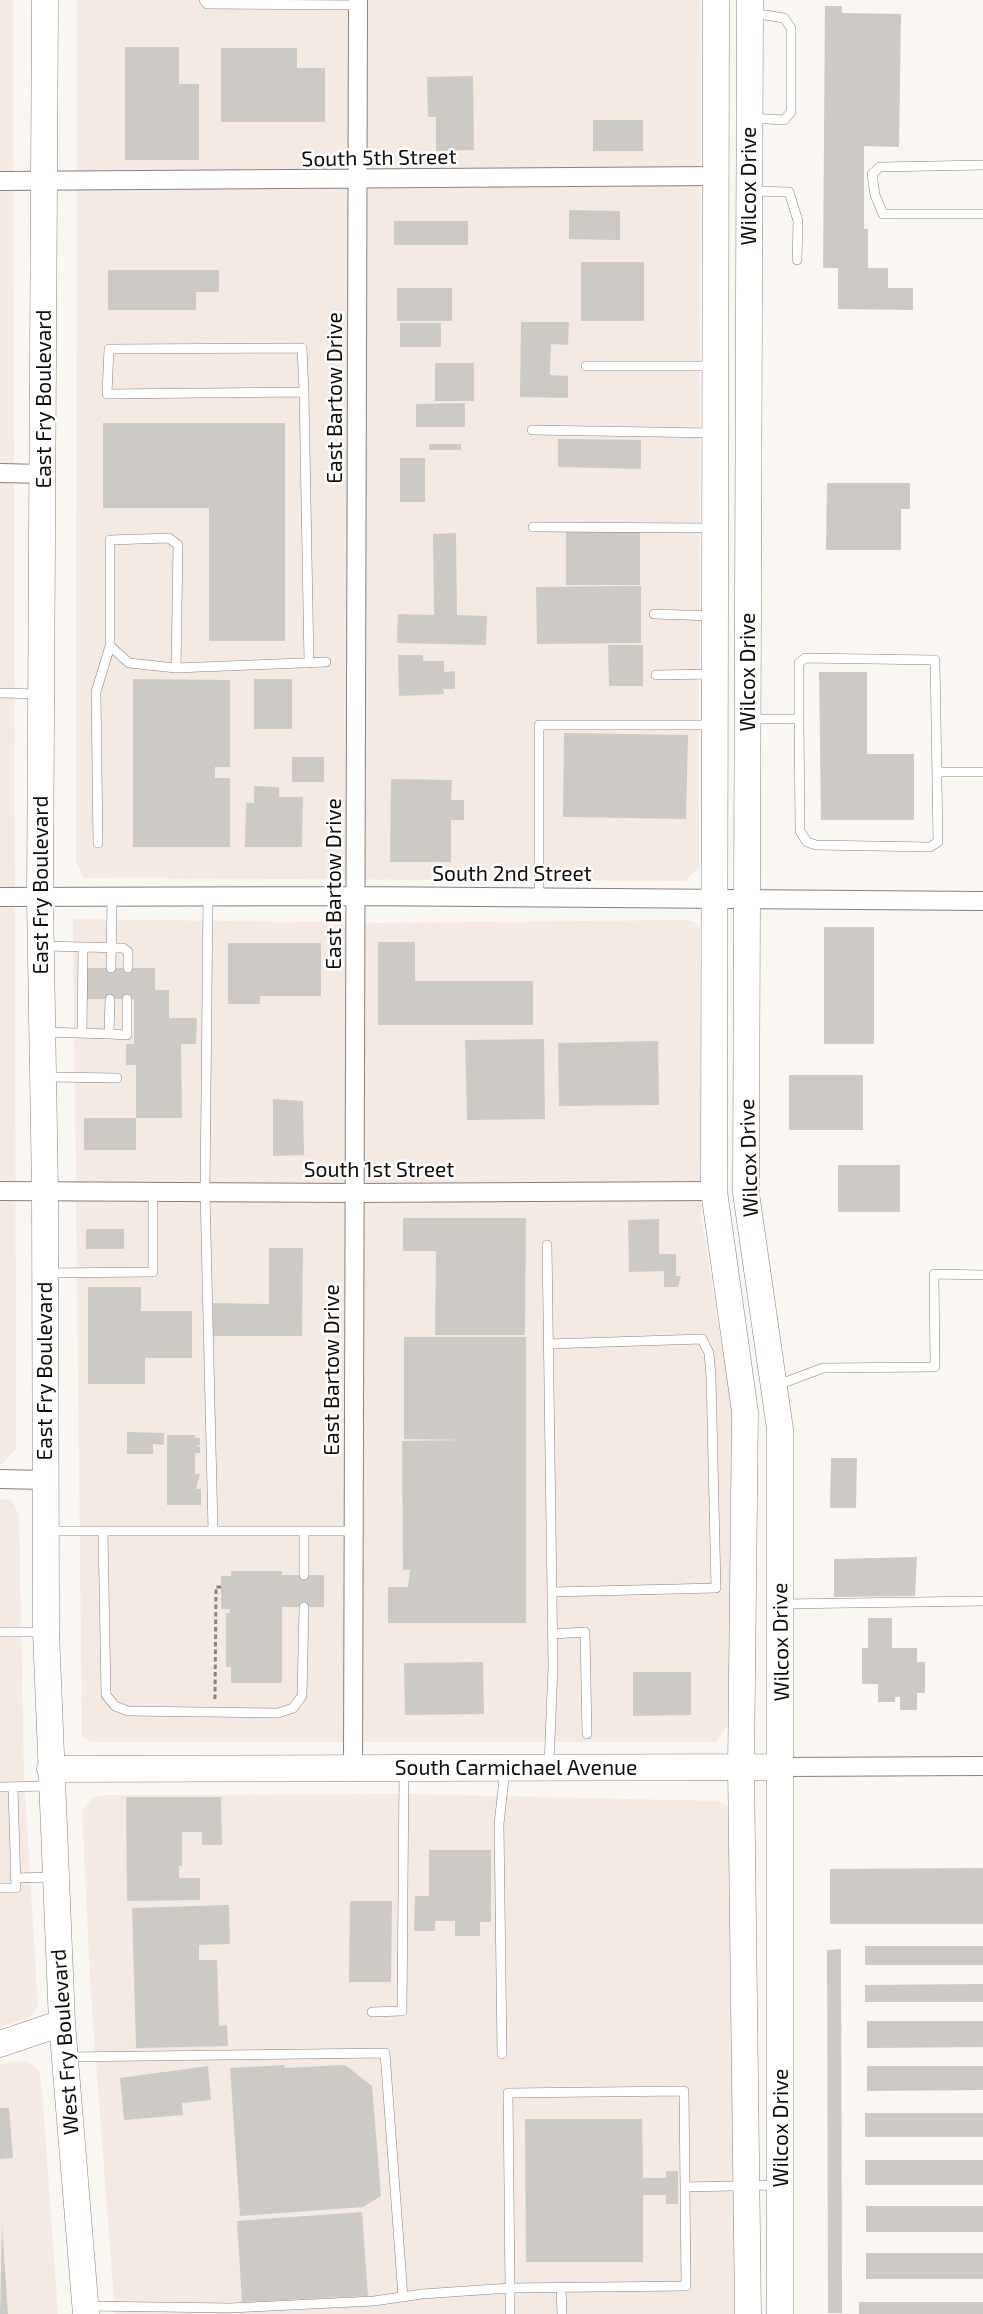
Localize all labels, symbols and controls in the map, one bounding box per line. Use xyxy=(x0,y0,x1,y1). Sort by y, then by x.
street label: Wilcox Drive xyxy=(736,127,762,245)
street label: South 5th Street xyxy=(301,144,457,172)
street label: East Fry Boulevard xyxy=(31,310,57,488)
street label: East Bartow Drive xyxy=(322,312,348,484)
street label: Wilcox Drive xyxy=(735,613,761,731)
street label: East Fry Boulevard xyxy=(28,796,54,974)
street label: East Bartow Drive xyxy=(321,798,347,970)
street label: South 2nd Street xyxy=(432,861,592,887)
street label: Wilcox Drive xyxy=(734,1098,764,1218)
street label: South 1st Street xyxy=(304,1157,454,1183)
street label: East Fry Boulevard xyxy=(32,1282,58,1460)
street label: East Bartow Drive xyxy=(319,1284,345,1456)
street label: Wilcox Drive xyxy=(767,1582,795,1702)
street label: South Carmichael Avenue xyxy=(395,1755,637,1781)
street label: West Fry Boulevard xyxy=(46,1948,84,2136)
street label: Wilcox Drive xyxy=(768,2069,794,2187)

